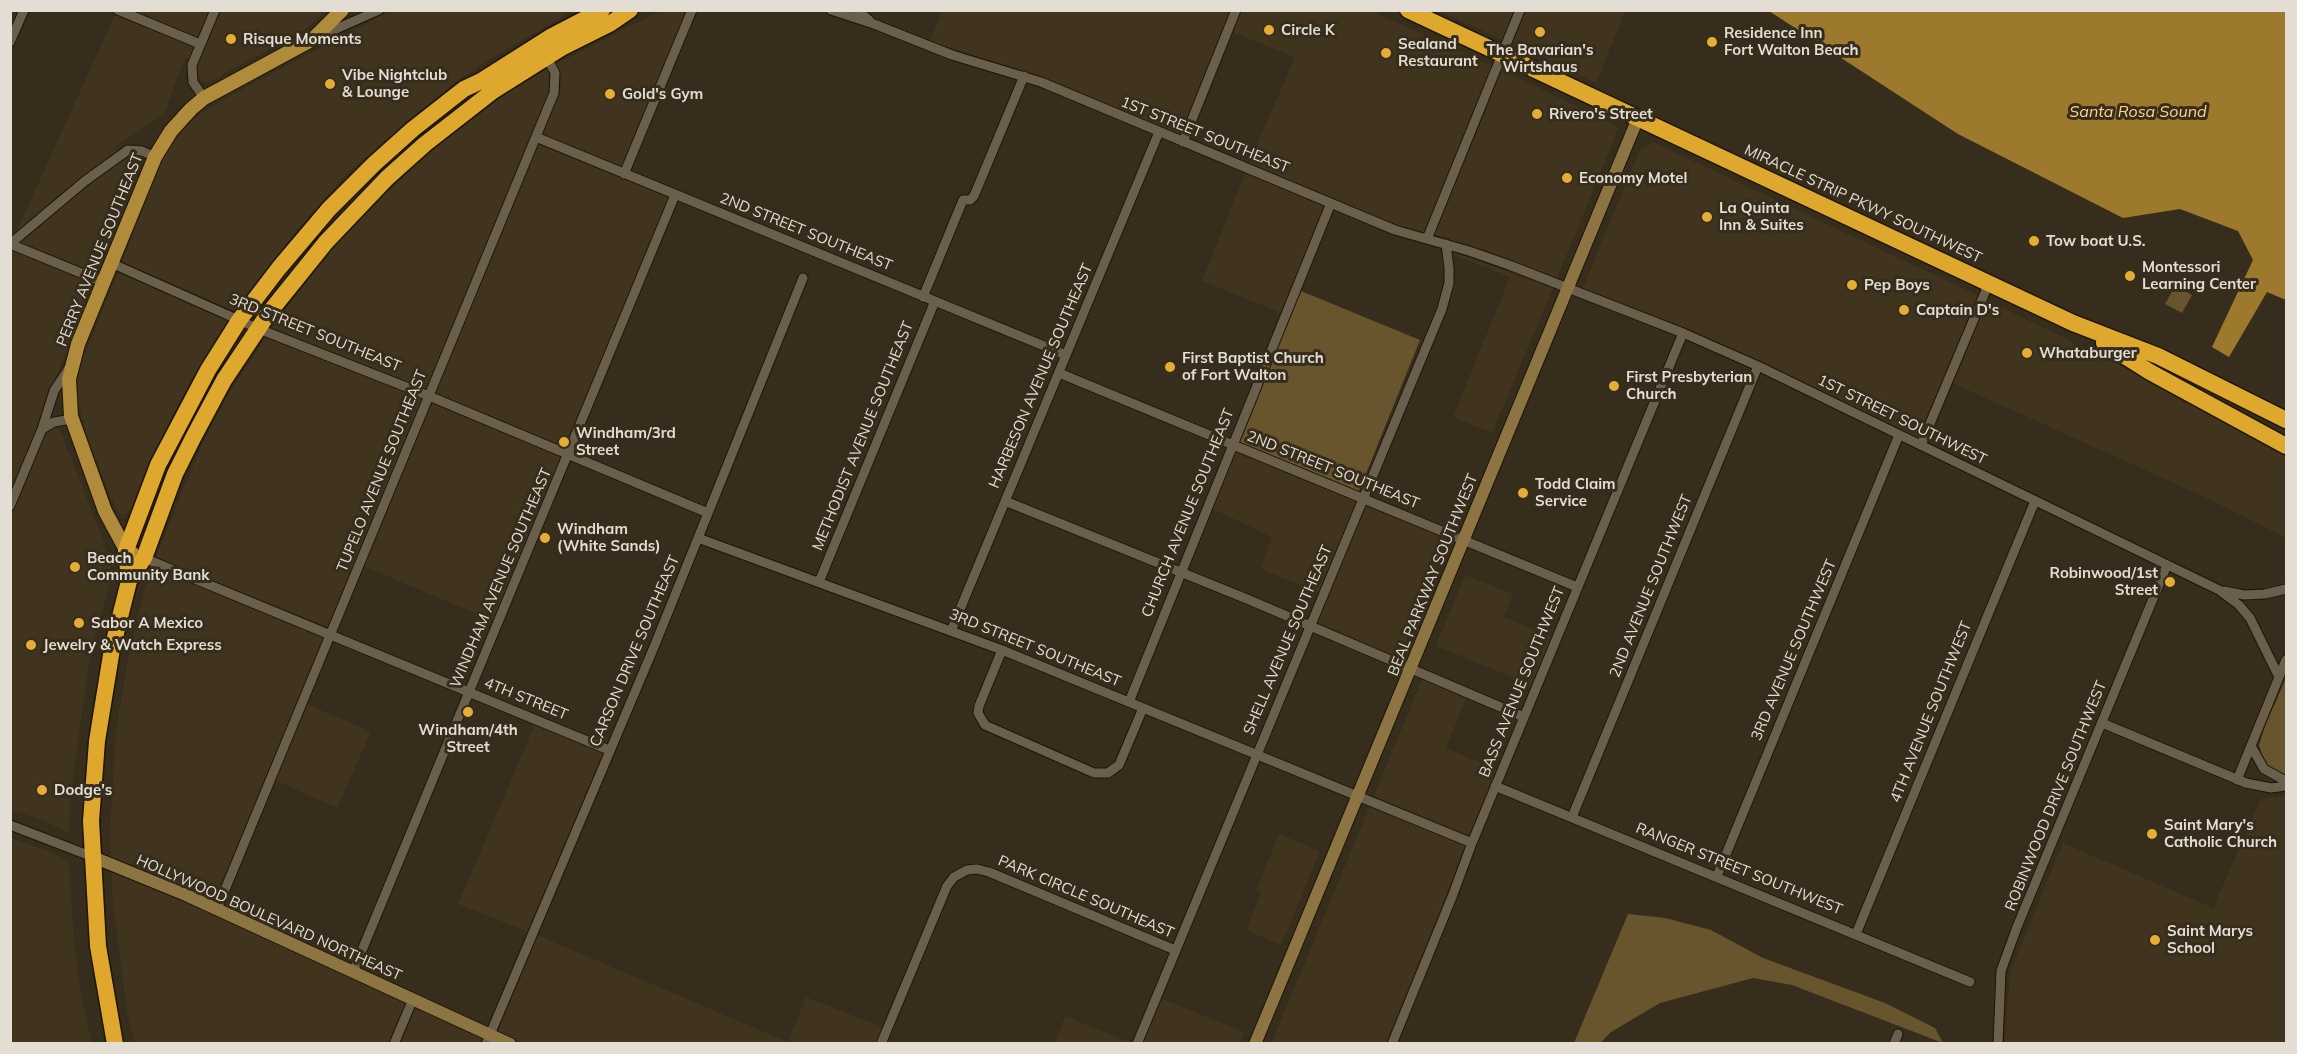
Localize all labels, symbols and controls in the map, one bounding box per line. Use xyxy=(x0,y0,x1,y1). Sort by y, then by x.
place label: Circle K xyxy=(1281,21,1335,39)
marker: Circle K xyxy=(1262,23,1276,37)
place label: Residence Inn Fort Walton Beach xyxy=(1724,24,1859,59)
marker: The Bavarian's Wirtshaus xyxy=(1533,25,1547,39)
place label: Risque Moments xyxy=(243,30,361,48)
marker: Risque Moments xyxy=(224,32,238,46)
place label: Sealand Restaurant xyxy=(1398,35,1478,70)
marker: Residence Inn Fort Walton Beach xyxy=(1705,35,1719,49)
place label: The Bavarian's Wirtshaus xyxy=(1487,41,1593,76)
marker: Sealand Restaurant xyxy=(1379,46,1393,60)
place label: Vibe Nightclub & Lounge xyxy=(342,66,447,101)
marker: Vibe Nightclub & Lounge xyxy=(323,77,337,91)
place label: Gold's Gym xyxy=(622,85,703,103)
marker: Gold's Gym xyxy=(603,87,617,101)
street label: 1ST STREET SOUTHEAST xyxy=(1118,93,1292,177)
water label: Santa Rosa Sound xyxy=(2069,102,2207,122)
place label: Rivero's Street xyxy=(1549,105,1653,123)
marker: Rivero's Street xyxy=(1530,107,1544,121)
street label: MIRACLE STRIP PKWY SOUTHWEST xyxy=(1741,141,1985,267)
street label: PERRY AVENUE SOUTHEAST xyxy=(53,151,147,349)
place label: Economy Motel xyxy=(1579,169,1687,187)
marker: Economy Motel xyxy=(1560,171,1574,185)
street label: 2ND STREET SOUTHEAST xyxy=(717,189,895,275)
place label: La Quinta Inn & Suites xyxy=(1719,199,1804,234)
marker: La Quinta Inn & Suites xyxy=(1700,210,1714,224)
place label: Tow boat U.S. xyxy=(2046,232,2145,250)
marker: Tow boat U.S. xyxy=(2027,234,2041,248)
place label: Montessori Learning Center xyxy=(2142,258,2256,293)
street label: HARBESON AVENUE SOUTHEAST xyxy=(985,261,1097,491)
marker: Montessori Learning Center xyxy=(2123,269,2137,283)
place label: Pep Boys xyxy=(1864,276,1930,294)
marker: Pep Boys xyxy=(1845,278,1859,292)
street label: 3RD STREET SOUTHEAST xyxy=(227,290,403,376)
place label: Captain D's xyxy=(1916,301,1999,319)
marker: Captain D's xyxy=(1897,303,1911,317)
street label: METHODIST AVENUE SOUTHEAST xyxy=(809,319,917,553)
place label: Whataburger xyxy=(2039,344,2137,362)
marker: Whataburger xyxy=(2020,346,2034,360)
place label: First Baptist Church of Fort Walton xyxy=(1182,349,1324,384)
marker: First Baptist Church of Fort Walton xyxy=(1163,360,1177,374)
street label: TUPELO AVENUE SOUTHEAST xyxy=(333,367,431,575)
place label: First Presbyterian Church xyxy=(1626,368,1752,403)
street label: 1ST STREET SOUTHWEST xyxy=(1814,371,1990,469)
marker: First Presbyterian Church xyxy=(1607,379,1621,393)
street label: CHURCH AVENUE SOUTHEAST xyxy=(1138,406,1238,620)
place label: Windham/3rd Street xyxy=(576,424,676,459)
street label: 2ND STREET SOUTHEAST xyxy=(1244,427,1422,513)
marker: Windham/3rd Street xyxy=(557,435,571,449)
street label: WINDHAM AVENUE SOUTHEAST xyxy=(446,465,556,691)
street label: BEAL PARKWAY SOUTHWEST xyxy=(1384,471,1482,679)
place label: Todd Claim Service xyxy=(1535,475,1616,510)
marker: Todd Claim Service xyxy=(1516,486,1530,500)
street label: 2ND AVENUE SOUTHWEST xyxy=(1606,492,1696,680)
place label: Windham (White Sands) xyxy=(557,520,661,555)
marker: Windham (White Sands) xyxy=(538,531,552,545)
street label: SHELL AVENUE SOUTHEAST xyxy=(1240,542,1336,738)
place label: Beach Community Bank xyxy=(87,549,210,584)
street label: CARSON DRIVE SOUTHEAST xyxy=(586,553,684,749)
street label: 3RD AVENUE SOUTHWEST xyxy=(1748,557,1840,743)
marker: Beach Community Bank xyxy=(68,560,82,574)
place label: Robinwood/1st Street xyxy=(2050,564,2158,599)
marker: Robinwood/1st Street xyxy=(2163,575,2177,589)
street label: BASS AVENUE SOUTHWEST xyxy=(1475,584,1569,780)
street label: 3RD STREET SOUTHEAST xyxy=(947,605,1123,691)
place label: Sabor A Mexico xyxy=(91,614,203,632)
marker: Sabor A Mexico xyxy=(72,616,86,630)
street label: 4TH AVENUE SOUTHWEST xyxy=(1886,619,1976,805)
place label: Jewelry & Watch Express xyxy=(43,636,222,654)
marker: Jewelry & Watch Express xyxy=(24,638,38,652)
street label: 4TH STREET xyxy=(482,674,570,724)
street label: ROBINWOOD DRIVE SOUTHWEST xyxy=(2001,678,2111,914)
marker: Windham/4th Street xyxy=(461,705,475,719)
place label: Windham/4th Street xyxy=(418,721,518,756)
place label: Dodge's xyxy=(54,781,112,799)
marker: Dodge's xyxy=(35,783,49,797)
place label: Saint Mary's Catholic Church xyxy=(2164,816,2277,851)
street label: RANGER STREET SOUTHWEST xyxy=(1633,819,1845,919)
marker: Saint Mary's Catholic Church xyxy=(2145,827,2159,841)
street label: HOLLYWOOD BOULEVARD NORTHEAST xyxy=(134,851,404,985)
street label: PARK CIRCLE SOUTHEAST xyxy=(995,852,1177,942)
place label: Saint Marys School xyxy=(2167,922,2253,957)
marker: Saint Marys School xyxy=(2148,933,2162,947)

